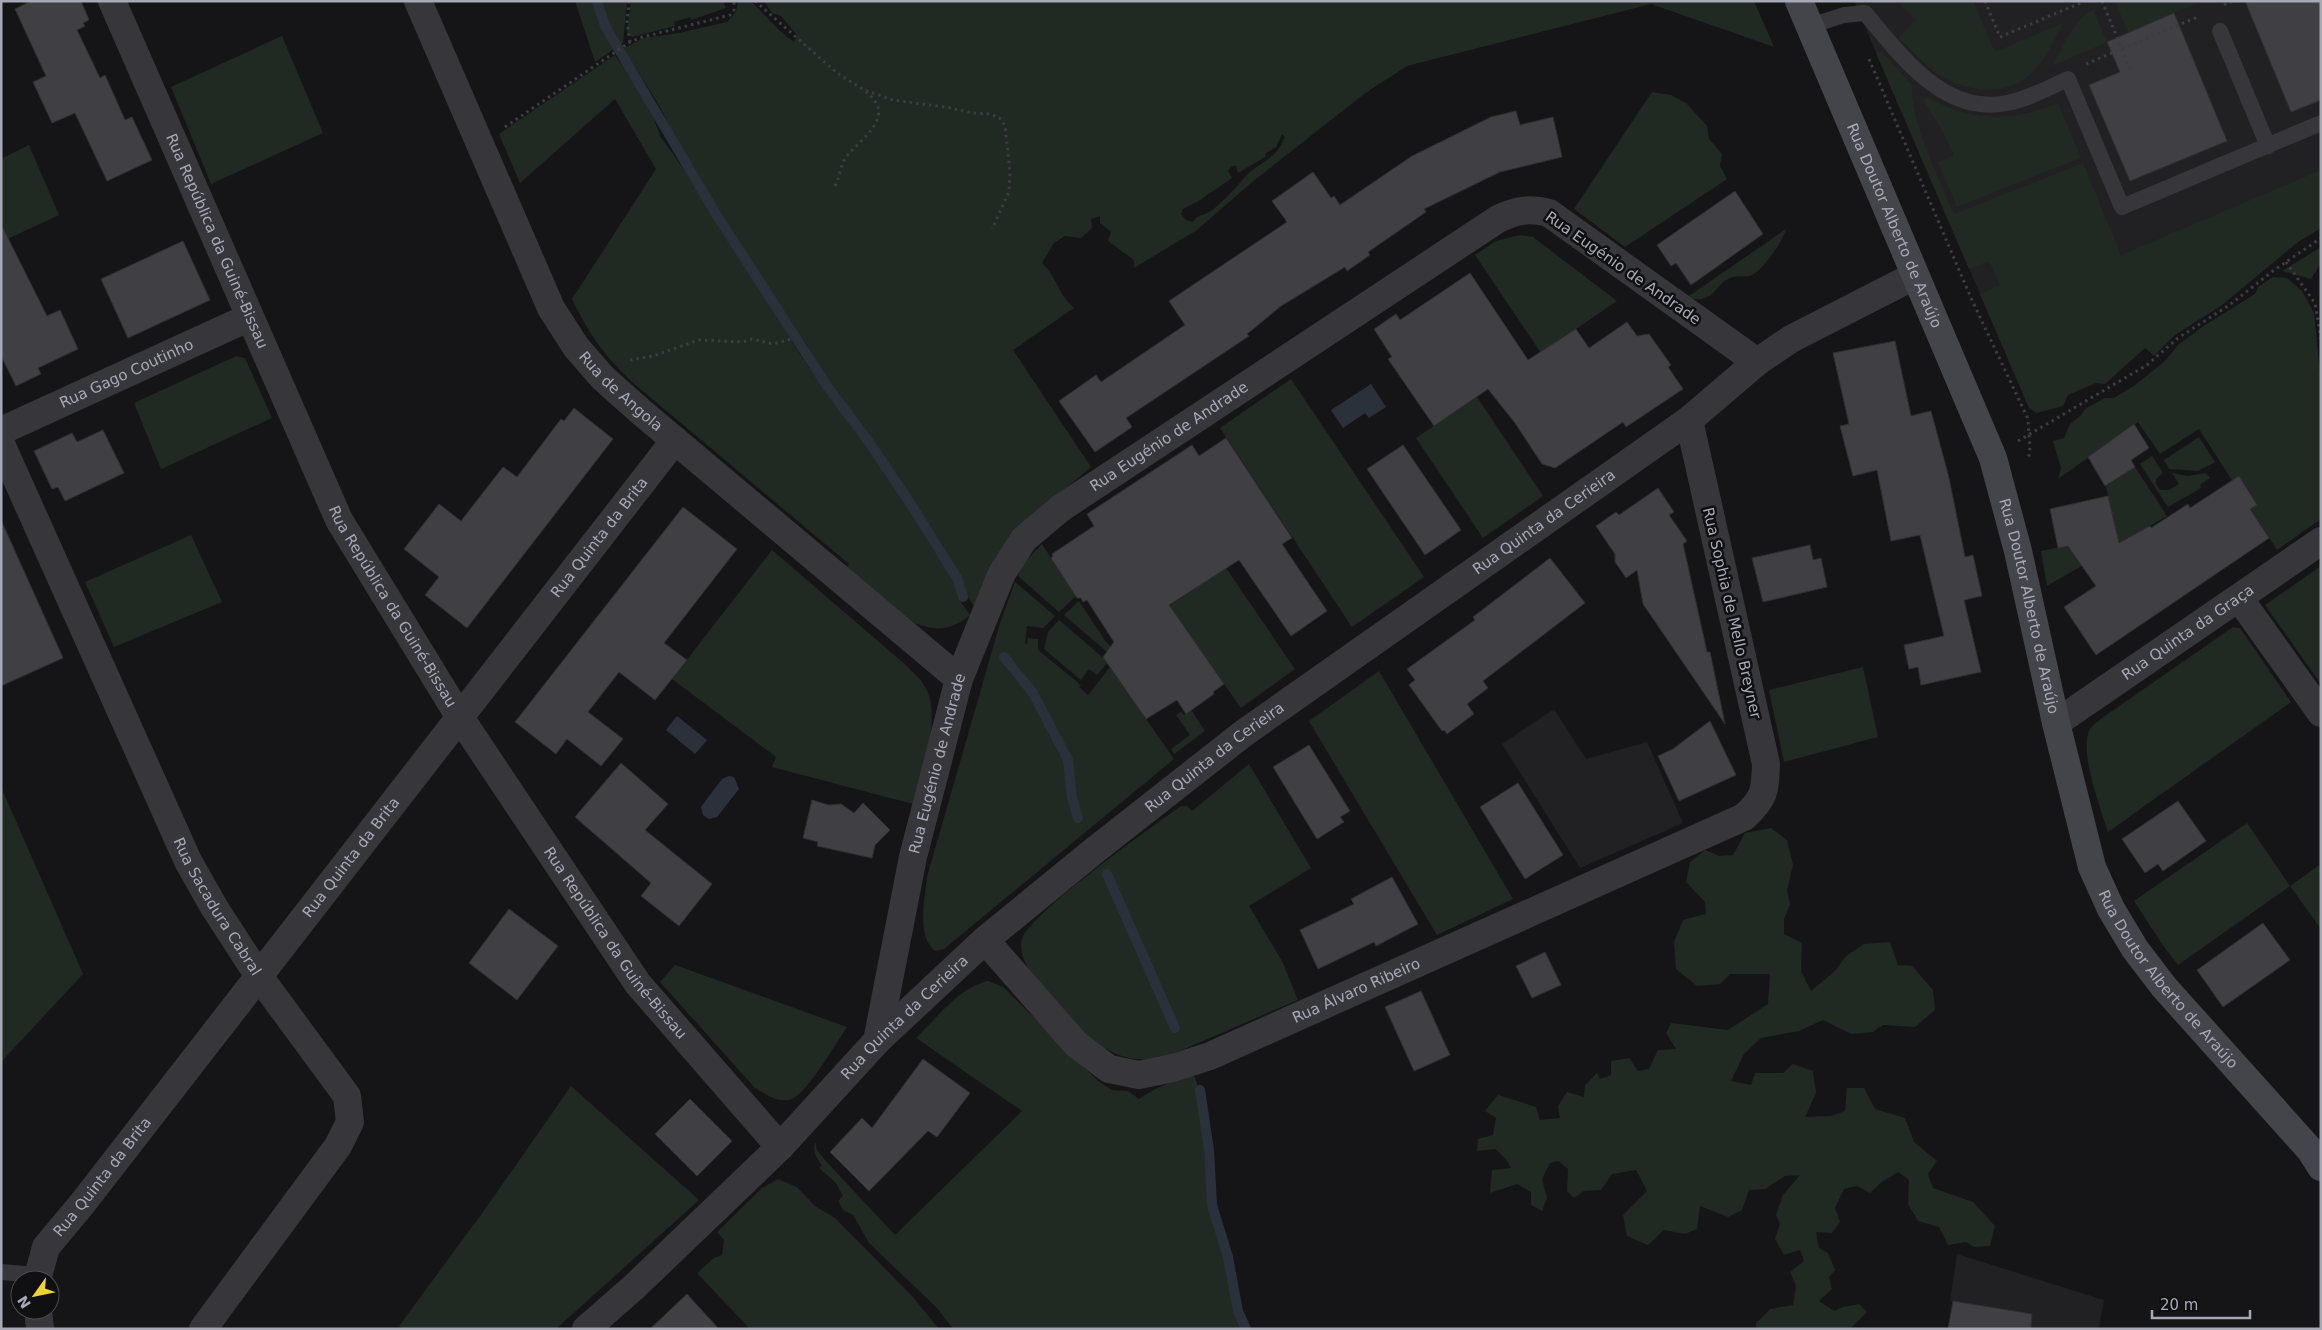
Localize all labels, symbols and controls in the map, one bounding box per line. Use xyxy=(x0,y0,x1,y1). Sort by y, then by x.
street label: Rua Doutor Alberto de Araújo xyxy=(1843,120,1946,331)
street label: Rua República da Guiné-Bissau xyxy=(162,131,272,351)
street label: Rua Eugénio de Andrade xyxy=(1542,207,1704,329)
street label: Rua Gago Coutinho xyxy=(57,335,196,412)
street label: Rua de Angola xyxy=(575,348,666,435)
street label: Rua Eugénio de Andrade xyxy=(1087,378,1251,495)
street label: Rua Quinta da Cerieira xyxy=(1469,466,1619,578)
street label: Rua Quinta da Brita xyxy=(547,474,652,601)
street label: Rua Doutor Alberto de Araújo xyxy=(1995,496,2063,716)
street label: Rua República da Guiné-Bissau xyxy=(325,503,460,711)
street label: Rua Sophia de Mello Breyner xyxy=(1699,506,1765,721)
street label: Rua Quinta da Graça xyxy=(2118,581,2257,684)
street label: Rua Eugénio de Andrade xyxy=(905,671,969,856)
street label: Rua Quinta da Cerieira xyxy=(1141,699,1288,816)
street label: Rua Quinta da Brita xyxy=(299,794,403,921)
street label: Rua Sacadura Cabral xyxy=(170,835,265,979)
street label: Rua República da Guiné-Bissau xyxy=(540,844,691,1043)
street label: Rua Doutor Alberto de Araújo xyxy=(2095,887,2242,1072)
street label: Rua Quinta da Cerieira xyxy=(837,951,972,1083)
street label: Rua Álvaro Ribeiro xyxy=(1289,954,1423,1027)
street label: Rua Quinta da Brita xyxy=(49,1114,155,1240)
north arrow xyxy=(10,1270,60,1320)
scale bar xyxy=(2152,1288,2250,1320)
text: N xyxy=(14,1293,34,1311)
text: 20 m xyxy=(2160,1296,2198,1314)

